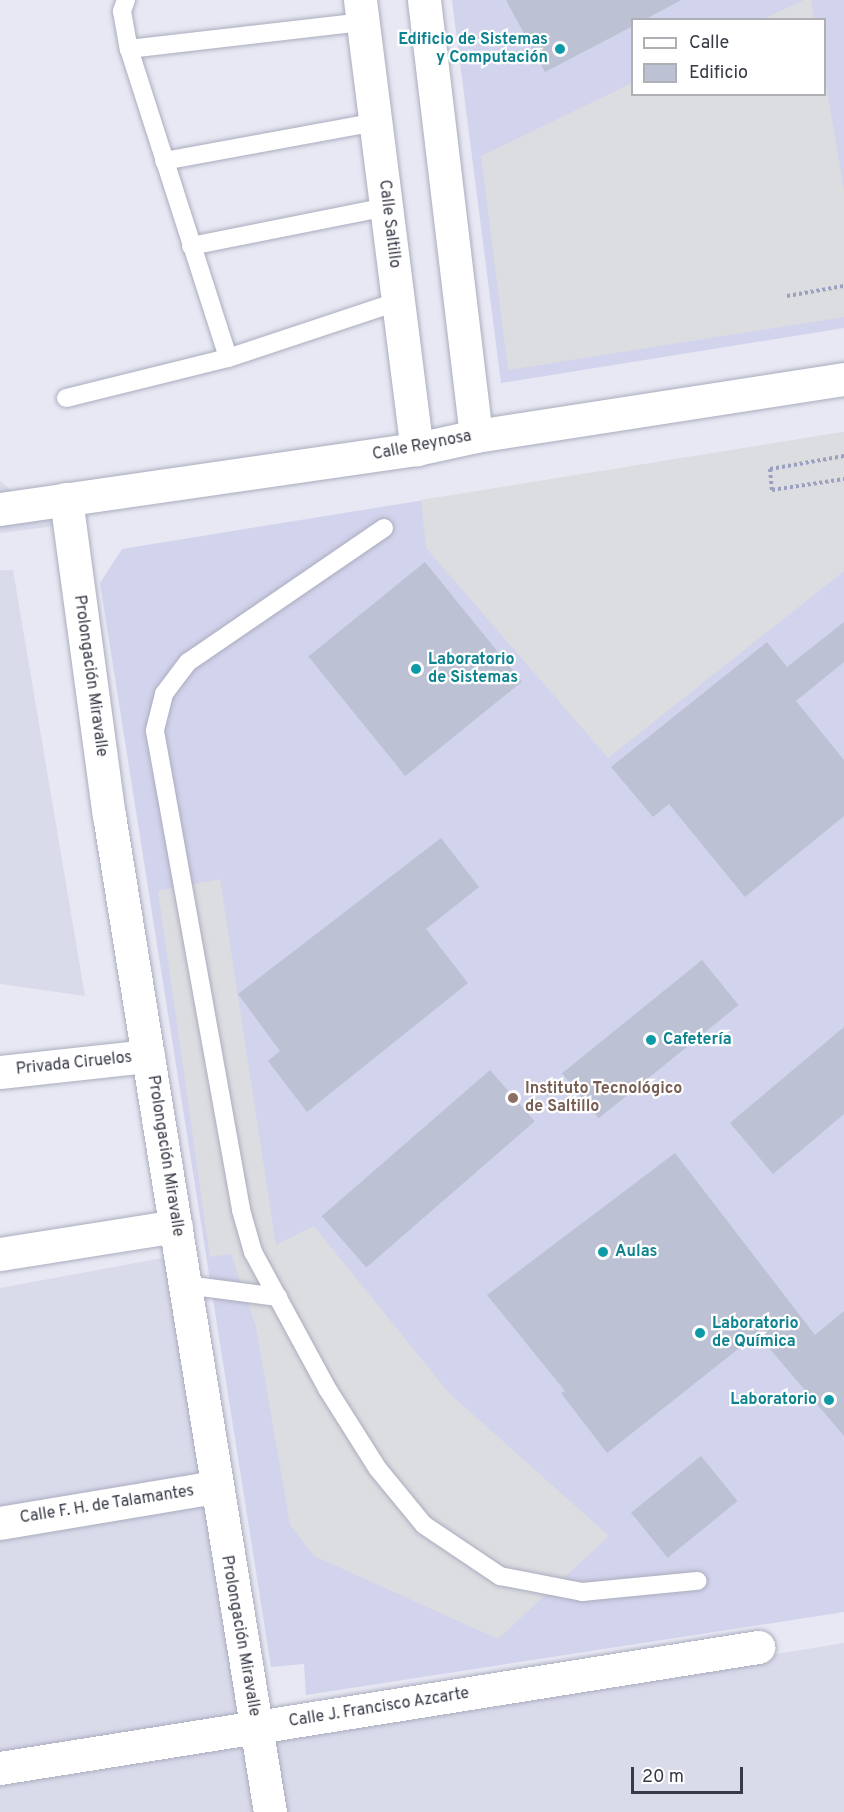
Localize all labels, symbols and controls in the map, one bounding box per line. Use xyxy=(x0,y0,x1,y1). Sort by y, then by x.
legend xyxy=(631,18,826,96)
place label: Edificio de Sistemas y Computación xyxy=(398,30,548,68)
text: Calle xyxy=(689,32,729,55)
marker: Edificio de Sistemas y Computación xyxy=(553,42,567,56)
text: Edificio xyxy=(689,62,748,85)
street label: Calle Saltillo xyxy=(374,179,404,269)
street label: Calle Reynosa xyxy=(371,427,473,465)
street label: Prolongación Miravalle xyxy=(69,594,111,758)
place label: Laboratorio de Sistemas xyxy=(428,650,518,688)
marker: Laboratorio de Sistemas xyxy=(409,662,423,676)
place label: Cafetería xyxy=(663,1030,732,1050)
marker: Cafetería xyxy=(644,1033,658,1047)
street label: Privada Ciruelos xyxy=(15,1048,133,1080)
street label: Prolongación Miravalle xyxy=(143,1074,187,1238)
place label: Instituto Tecnológico de Saltillo xyxy=(525,1079,682,1117)
marker: Instituto Tecnológico de Saltillo xyxy=(506,1091,520,1105)
place label: Aulas xyxy=(615,1242,657,1262)
marker: Aulas xyxy=(596,1245,610,1259)
place label: Laboratorio de Química xyxy=(712,1314,799,1352)
marker: Laboratorio de Química xyxy=(693,1326,707,1340)
place label: Laboratorio xyxy=(730,1390,817,1410)
marker: Laboratorio xyxy=(822,1393,836,1407)
street label: Calle F. H. de Talamantes xyxy=(18,1482,196,1528)
street label: Prolongación Miravalle xyxy=(216,1554,264,1718)
street label: Calle J. Francisco Azcarte xyxy=(287,1684,471,1732)
scale bar xyxy=(634,1755,746,1793)
text: 20 m xyxy=(642,1766,684,1789)

